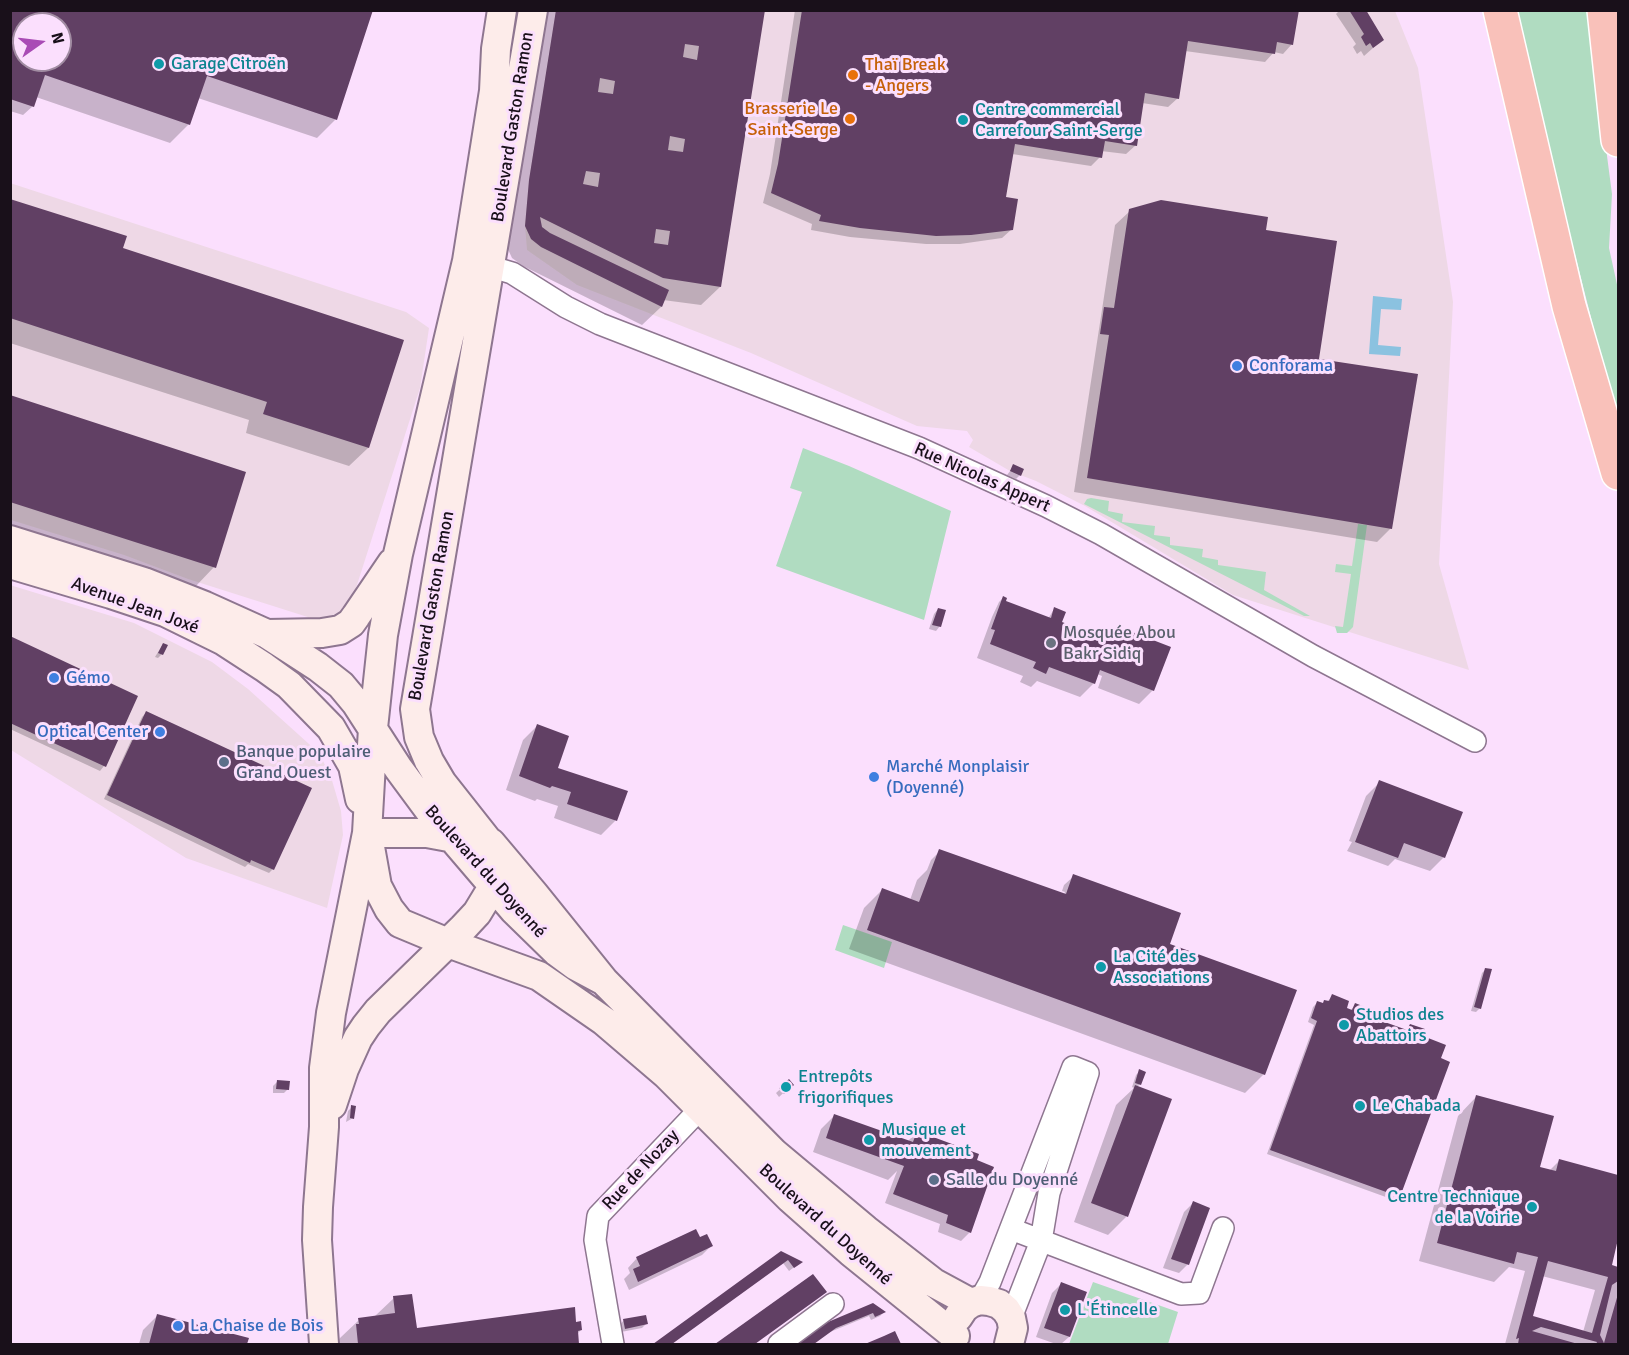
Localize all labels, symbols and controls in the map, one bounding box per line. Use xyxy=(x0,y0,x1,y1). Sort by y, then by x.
north arrow xyxy=(12,12,72,72)
text: N xyxy=(46,30,69,46)
street label: Boulevard Gaston Ramon xyxy=(487,30,539,224)
place label: Garage Citroën xyxy=(171,53,286,75)
place label: Thaï Break - Angers xyxy=(865,54,946,97)
marker: Garage Citroën xyxy=(152,57,166,71)
marker: Thaï Break - Angers xyxy=(846,68,860,82)
place label: Brasserie Le Saint-Serge xyxy=(744,98,838,140)
place label: Centre commercial Carrefour Saint-Serge xyxy=(975,99,1143,142)
marker: Brasserie Le Saint-Serge xyxy=(843,112,857,126)
marker: Centre commercial Carrefour Saint-Serge xyxy=(956,113,970,127)
place label: Conforama xyxy=(1249,355,1333,377)
marker: Conforama xyxy=(1230,359,1244,373)
street label: Rue Nicolas Appert xyxy=(911,438,1053,518)
street label: Boulevard Gaston Ramon xyxy=(405,509,459,703)
street label: Avenue Jean Joxé xyxy=(68,573,202,639)
place label: Mosquée Abou Bakr Sidiq xyxy=(1063,622,1176,664)
marker: Mosquée Abou Bakr Sidiq xyxy=(1044,636,1058,650)
place label: Gémo xyxy=(66,667,110,689)
marker: Gémo xyxy=(47,671,61,685)
place label: Optical Center xyxy=(37,721,148,743)
marker: Optical Center xyxy=(153,725,167,739)
place label: Banque populaire Grand Ouest xyxy=(236,741,371,783)
marker: Banque populaire Grand Ouest xyxy=(217,755,231,769)
place label: Marché Monplaisir (Doyenné) xyxy=(886,756,1029,798)
marker: Marché Monplaisir (Doyenné) xyxy=(867,770,881,784)
street label: Boulevard du Doyenné xyxy=(420,801,550,943)
place label: La Cité des Associations xyxy=(1113,946,1210,988)
marker: La Cité des Associations xyxy=(1094,960,1108,974)
place label: Studios des Abattoirs xyxy=(1356,1004,1444,1046)
marker: Studios des Abattoirs xyxy=(1337,1018,1351,1032)
place label: Entrepôts frigorifiques xyxy=(798,1066,893,1108)
marker: Entrepôts frigorifiques xyxy=(779,1080,793,1094)
place label: Le Chabada xyxy=(1372,1095,1461,1117)
marker: Le Chabada xyxy=(1353,1099,1367,1113)
place label: Musique et mouvement xyxy=(881,1119,971,1162)
street label: Rue de Nozay xyxy=(598,1125,684,1215)
marker: Musique et mouvement xyxy=(862,1133,876,1147)
street label: Boulevard du Doyenné xyxy=(754,1160,896,1290)
place label: Salle du Doyenné xyxy=(946,1169,1078,1191)
marker: Salle du Doyenné xyxy=(927,1173,941,1187)
place label: Centre Technique de la Voirie xyxy=(1387,1186,1520,1228)
marker: Centre Technique de la Voirie xyxy=(1525,1200,1539,1214)
place label: L'Étincelle xyxy=(1077,1299,1158,1321)
marker: L'Étincelle xyxy=(1058,1303,1072,1317)
place label: La Chaise de Bois xyxy=(190,1315,323,1337)
marker: La Chaise de Bois xyxy=(171,1319,185,1333)

